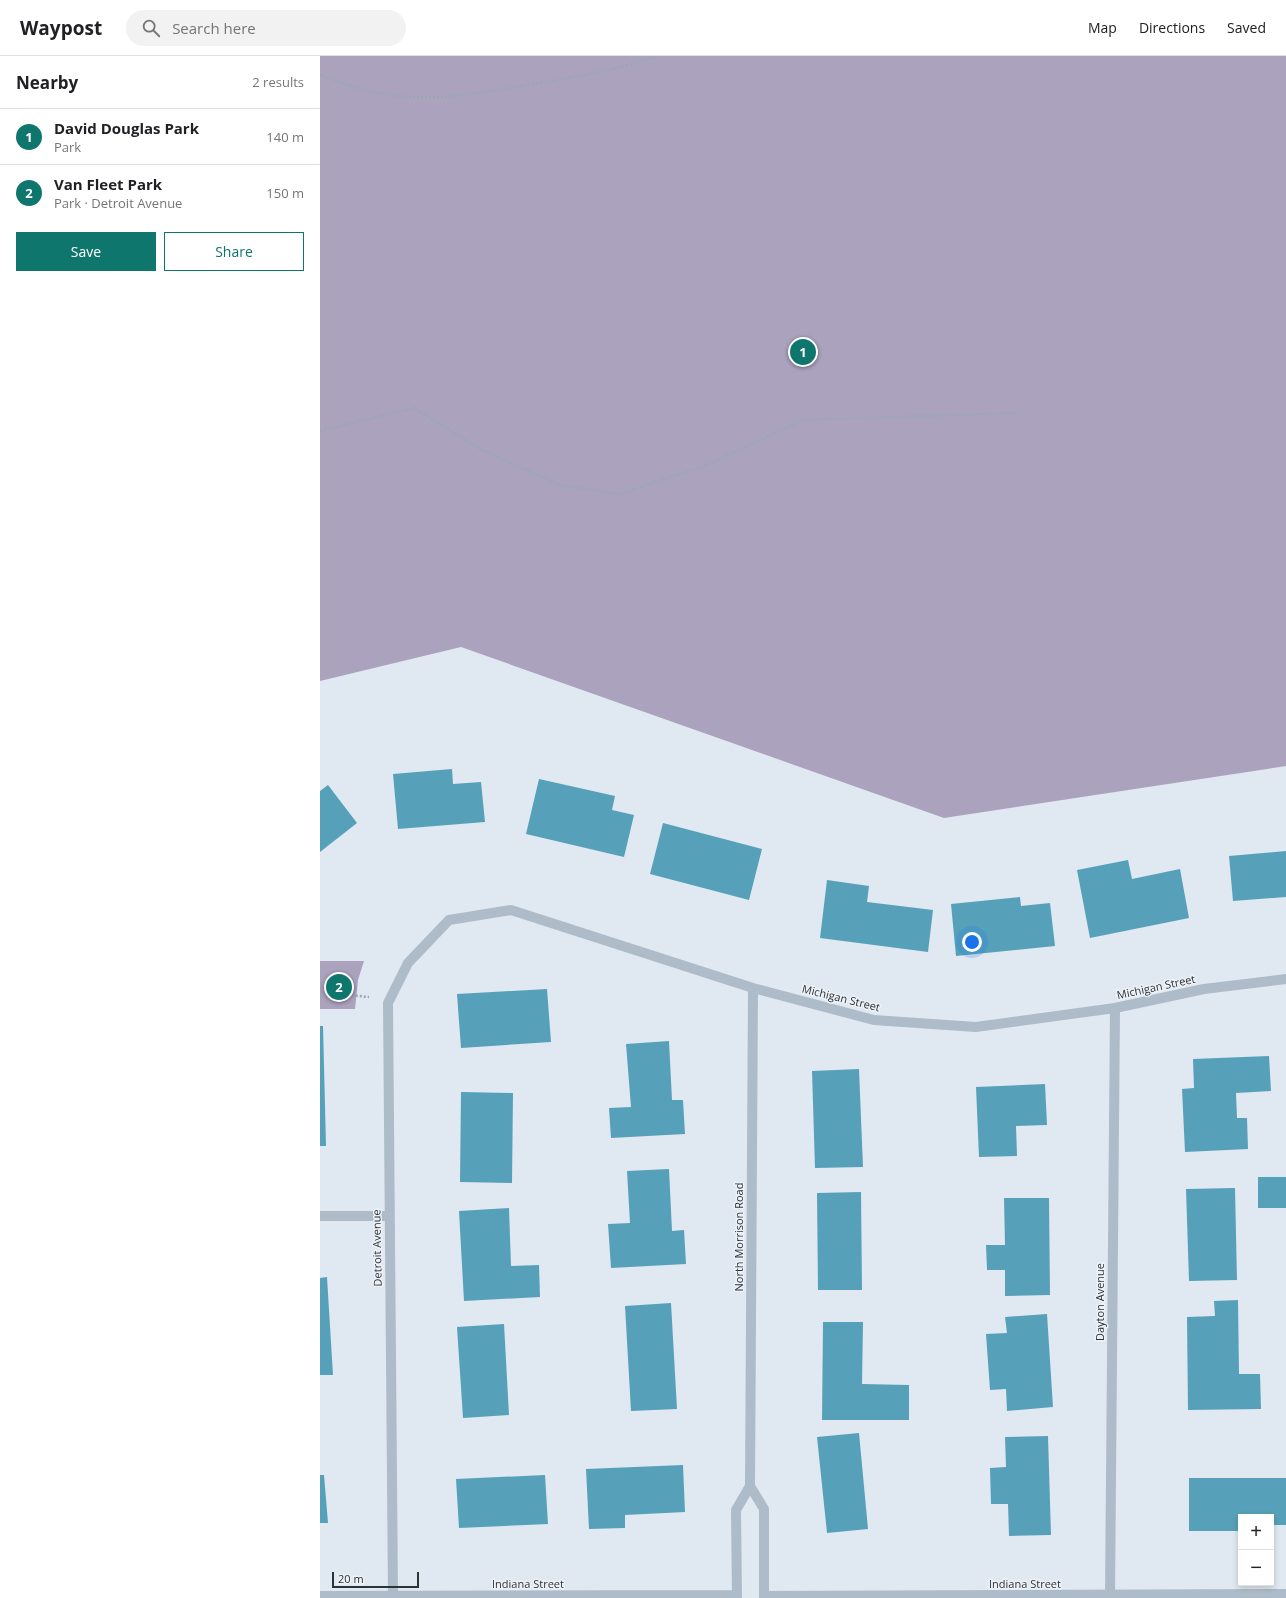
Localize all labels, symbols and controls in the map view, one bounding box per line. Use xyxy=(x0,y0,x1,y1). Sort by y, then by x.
search box xyxy=(126,10,406,46)
text: Waypost xyxy=(20,15,102,41)
icon: search xyxy=(140,17,162,39)
text: Search here xyxy=(172,18,256,38)
text: Map xyxy=(1088,18,1117,37)
text: Directions xyxy=(1139,18,1205,37)
text: Saved xyxy=(1227,18,1266,37)
text: Nearby xyxy=(16,71,78,94)
text: 2 results xyxy=(252,73,304,91)
text: David Douglas Park xyxy=(54,118,199,138)
text: 1 xyxy=(25,128,33,146)
text: 140 m xyxy=(266,128,304,146)
text: Park xyxy=(54,138,81,156)
text: Van Fleet Park xyxy=(54,174,162,194)
text: 2 xyxy=(25,184,33,202)
text: 150 m xyxy=(266,184,304,202)
text: Park · Detroit Avenue xyxy=(54,194,182,212)
button: Save xyxy=(16,232,156,271)
button: Share xyxy=(164,232,304,271)
pin: 1 xyxy=(790,337,816,367)
your location xyxy=(962,932,982,952)
street label: Michigan Street xyxy=(1115,971,1197,1002)
pin: 2 xyxy=(326,972,352,1002)
street label: Michigan Street xyxy=(801,981,882,1014)
street label: North Morrison Road xyxy=(731,1183,746,1291)
street label: Detroit Avenue xyxy=(368,1209,385,1287)
street label: Dayton Avenue xyxy=(1092,1263,1107,1341)
map controls xyxy=(1238,1514,1274,1586)
button: + xyxy=(1238,1514,1274,1550)
button: − xyxy=(1238,1550,1274,1586)
scale bar xyxy=(332,1570,419,1589)
text: 20 m xyxy=(338,1571,364,1586)
street label: Indiana Street xyxy=(492,1576,564,1591)
street label: Indiana Street xyxy=(989,1576,1061,1591)

